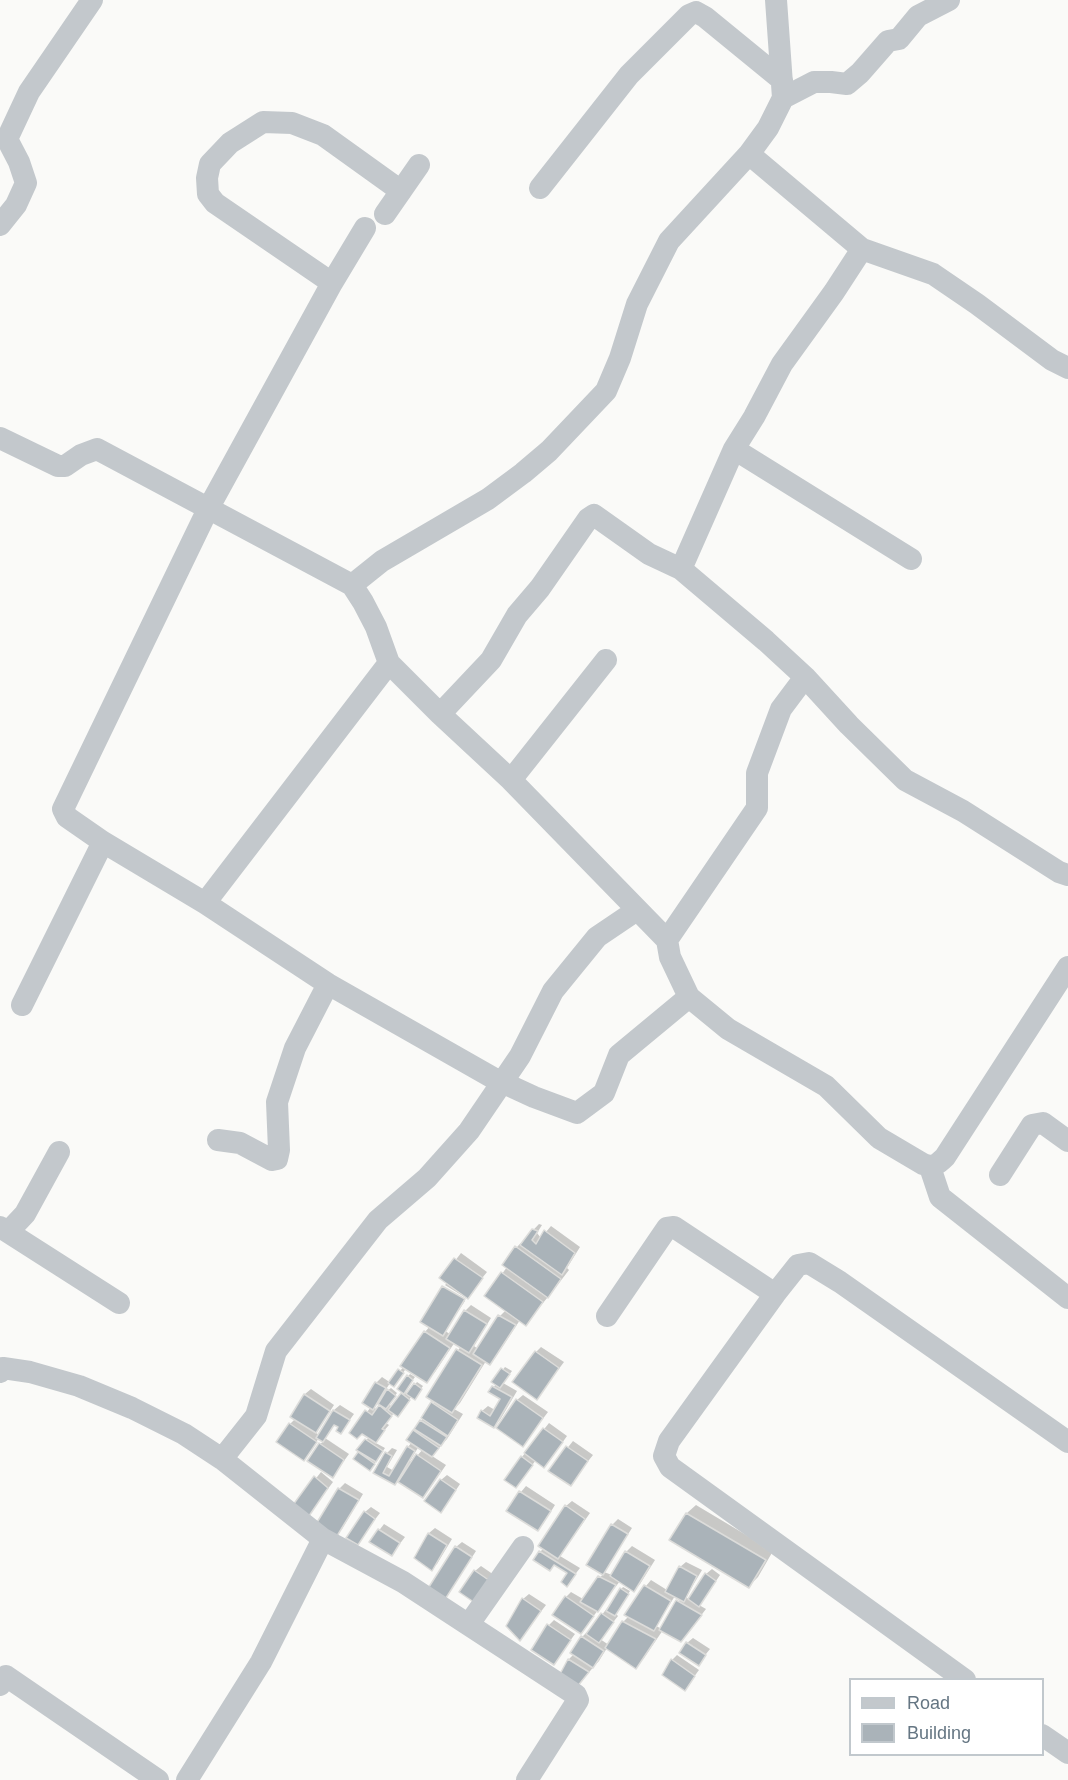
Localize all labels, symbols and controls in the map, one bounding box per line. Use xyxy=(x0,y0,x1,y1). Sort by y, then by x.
legend xyxy=(849,1678,1044,1756)
text: Road xyxy=(907,1693,950,1713)
text: Building xyxy=(907,1723,971,1743)

